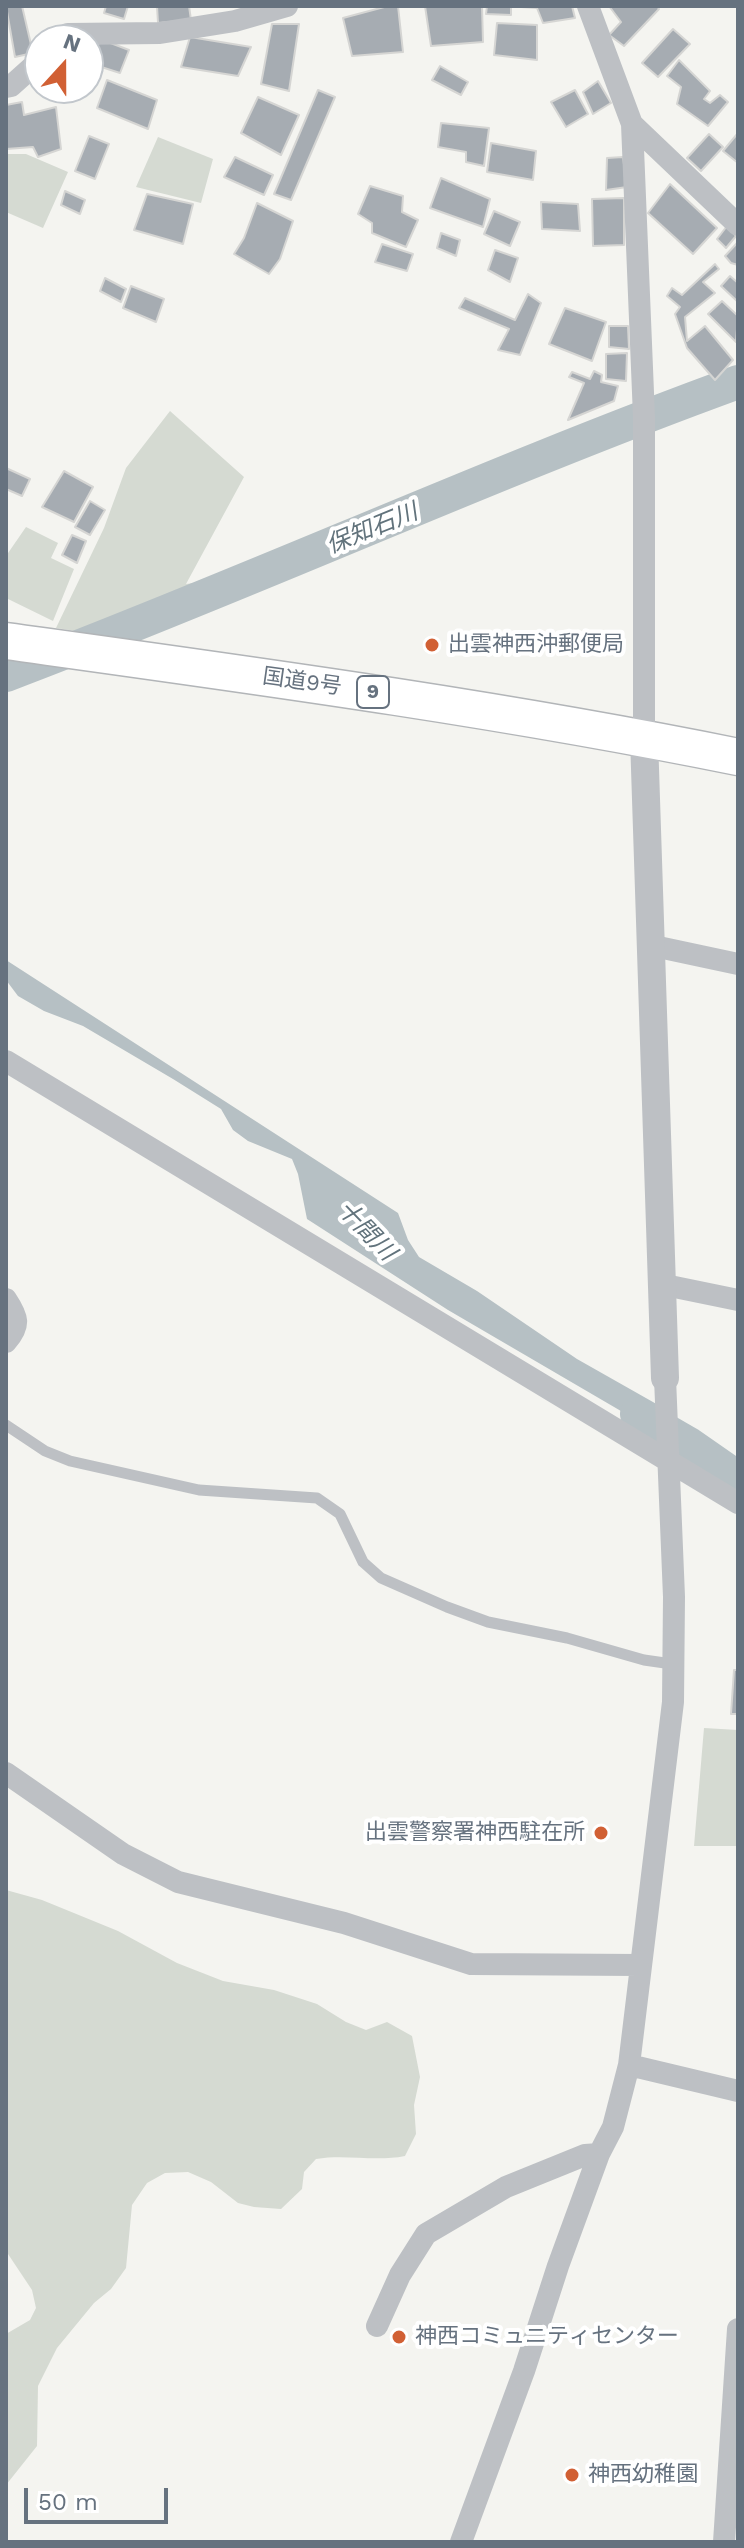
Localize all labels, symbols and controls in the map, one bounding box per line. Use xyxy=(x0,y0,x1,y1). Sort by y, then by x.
north arrow xyxy=(24,24,104,104)
text: N xyxy=(60,28,84,58)
water label: 保知石川 xyxy=(322,498,422,560)
place label: 出雲神西沖郵便局 xyxy=(448,632,624,658)
marker: 出雲神西沖郵便局 xyxy=(423,636,441,654)
street label: 国道9号 xyxy=(261,663,343,701)
road number: 9 xyxy=(357,676,389,708)
water label: 十間川 xyxy=(331,1195,401,1267)
place label: 出雲警察署神西駐在所 xyxy=(365,1820,585,1846)
marker: 出雲警察署神西駐在所 xyxy=(592,1824,610,1842)
place label: 神西コミュニティセンター xyxy=(415,2324,679,2350)
marker: 神西コミュニティセンター xyxy=(390,2328,408,2346)
place label: 神西幼稚園 xyxy=(588,2462,698,2488)
marker: 神西幼稚園 xyxy=(563,2466,581,2484)
scale bar xyxy=(28,2472,172,2522)
text: 50 m xyxy=(38,2488,98,2516)

